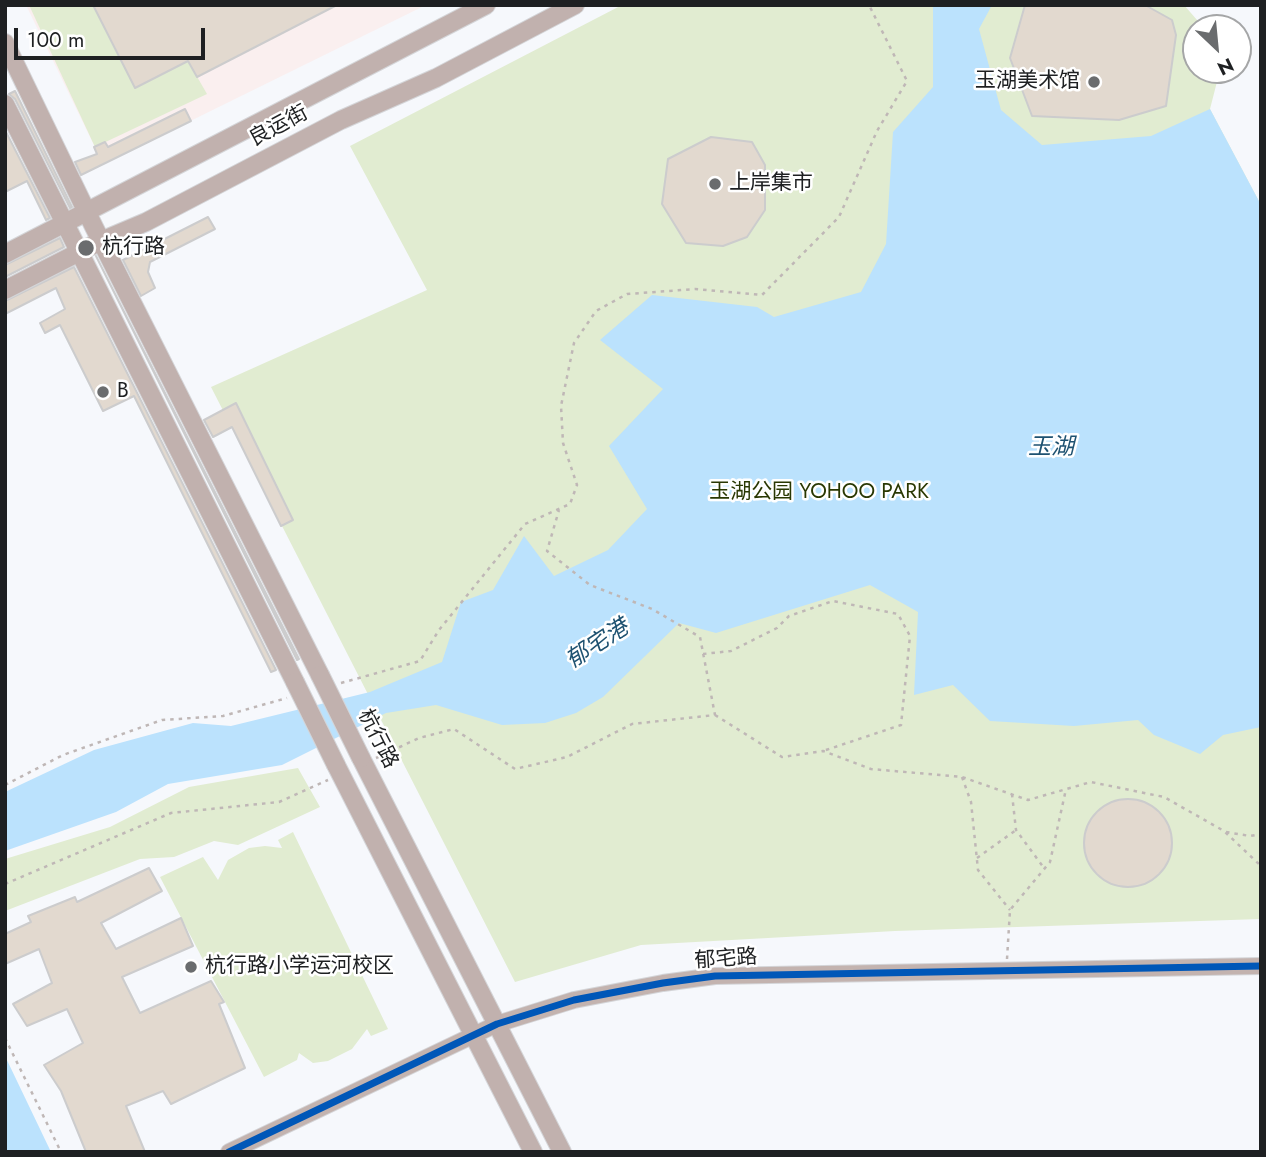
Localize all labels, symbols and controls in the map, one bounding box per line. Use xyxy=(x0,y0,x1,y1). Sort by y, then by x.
scale bar xyxy=(18,14,208,58)
north arrow xyxy=(1182,14,1252,84)
text: 100 m xyxy=(27,25,84,55)
text: N xyxy=(1213,51,1238,82)
place label: 玉湖美术馆 xyxy=(975,69,1080,95)
marker: 玉湖美术馆 xyxy=(1086,74,1102,90)
street label: 良运街 xyxy=(245,101,313,153)
place label: 上岸集市 xyxy=(729,171,813,197)
marker: 上岸集市 xyxy=(707,176,723,192)
place label: 杭行路 xyxy=(102,235,165,261)
marker: 杭行路 xyxy=(76,238,96,258)
place label: B xyxy=(117,379,129,405)
marker: B xyxy=(95,384,111,400)
water label: 玉湖 xyxy=(1028,434,1074,462)
park label: 玉湖公园 YOHOO PARK xyxy=(709,480,929,506)
water label: 郁宅港 xyxy=(562,615,634,675)
street label: 杭行路 xyxy=(351,705,403,773)
street label: 郁宅路 xyxy=(694,945,758,975)
place label: 杭行路小学运河校区 xyxy=(205,954,394,980)
marker: 杭行路小学运河校区 xyxy=(183,959,199,975)

